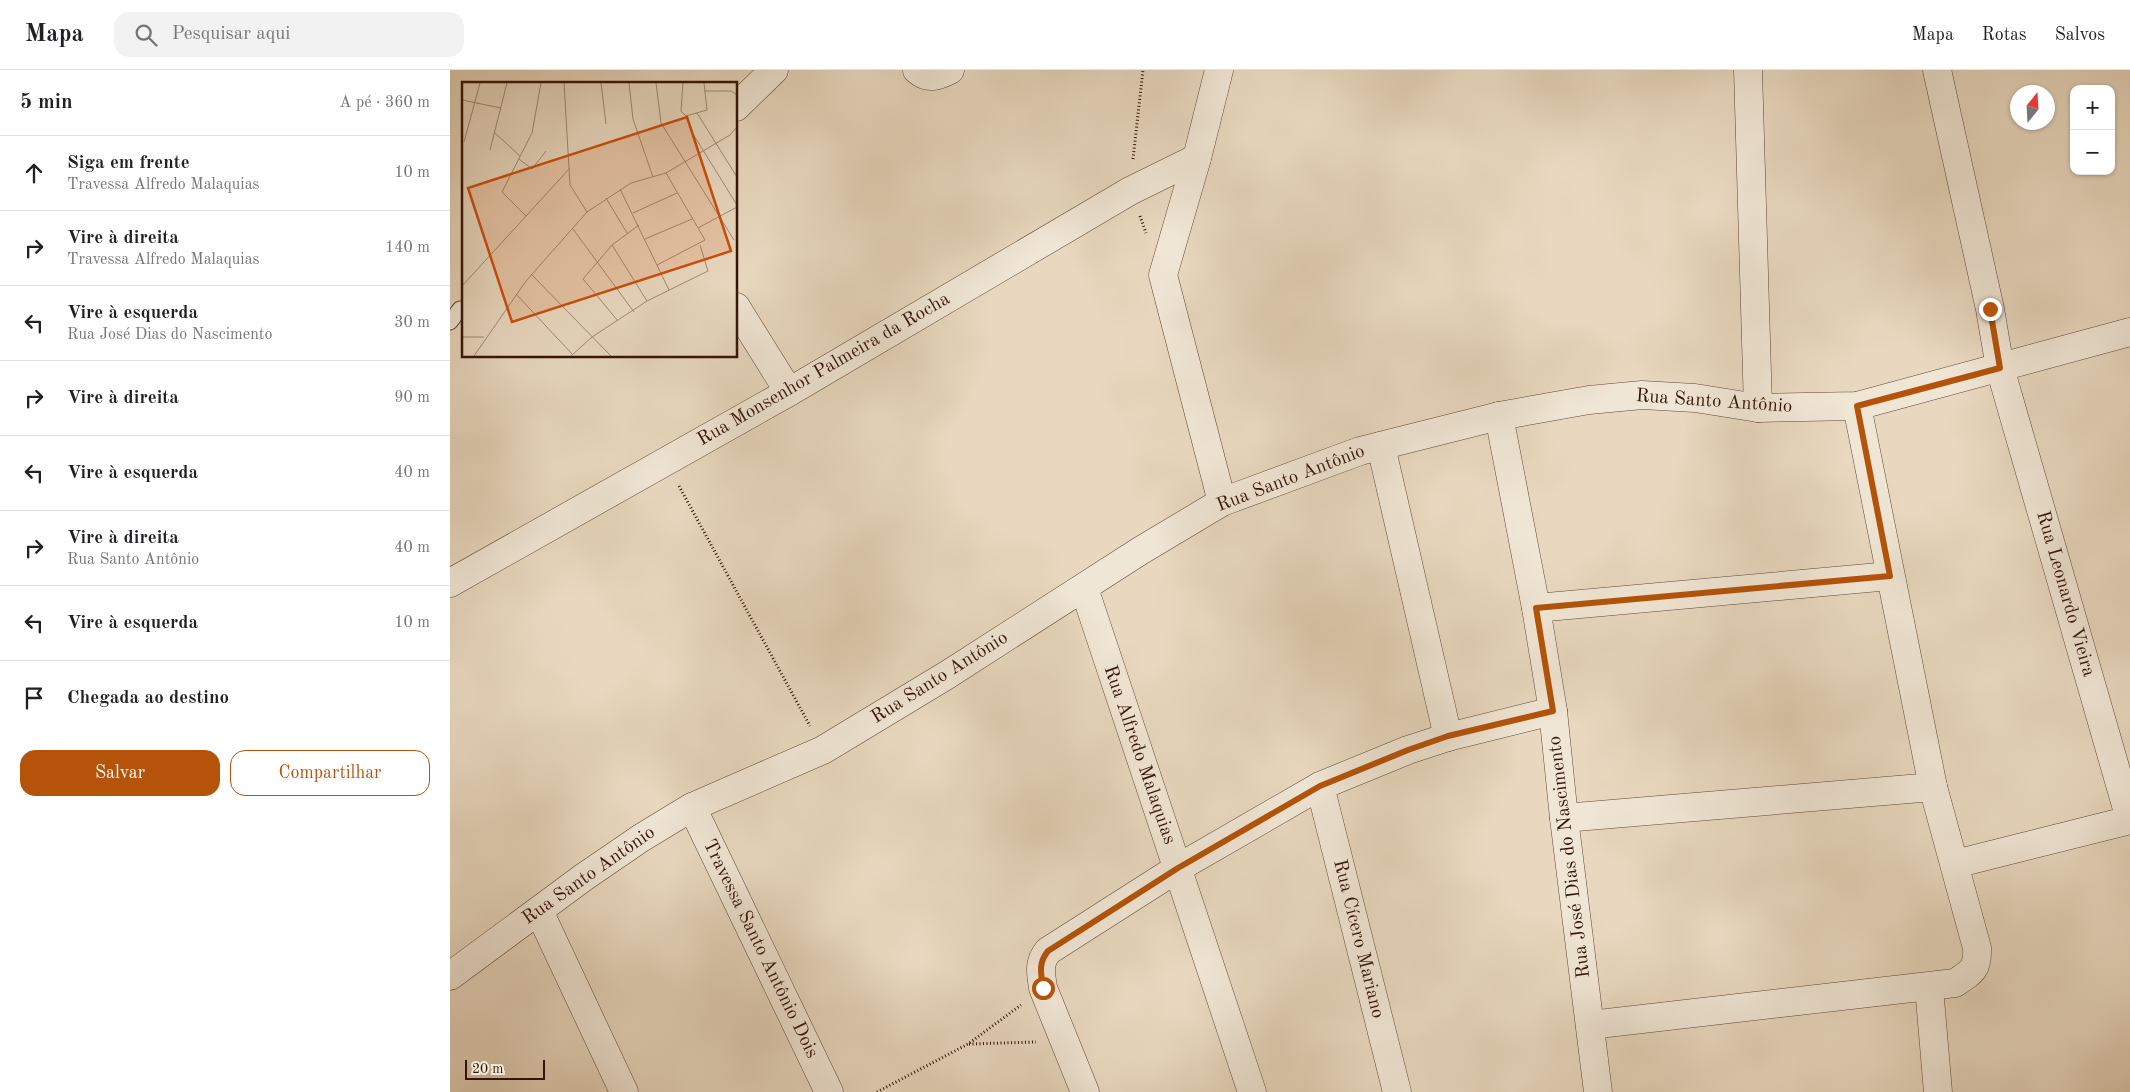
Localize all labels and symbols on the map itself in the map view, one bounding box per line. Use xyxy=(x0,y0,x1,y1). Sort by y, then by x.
inset map xyxy=(462,82,738,358)
north arrow xyxy=(2010,85,2055,130)
street label: Rua Monsenhor Palmeira da Rocha xyxy=(695,289,954,450)
route end xyxy=(1979,298,2002,321)
street label: Rua Santo Antônio xyxy=(1635,387,1793,417)
street label: Rua Santo Antônio xyxy=(1214,442,1368,516)
street label: Rua Leonardo Vieira xyxy=(2032,509,2098,680)
street label: Rua Santo Antônio xyxy=(868,628,1012,728)
street label: Rua Alfredo Malaquias xyxy=(1099,663,1179,847)
street label: Rua José Dias do Nascimento xyxy=(1546,735,1594,979)
street label: Rua Santo Antônio xyxy=(519,823,659,929)
street label: Travessa Santo Antônio Dois xyxy=(699,837,821,1061)
street label: Rua Cícero Mariano xyxy=(1329,858,1387,1020)
route start xyxy=(1032,977,1055,1000)
scale bar xyxy=(465,1057,545,1080)

